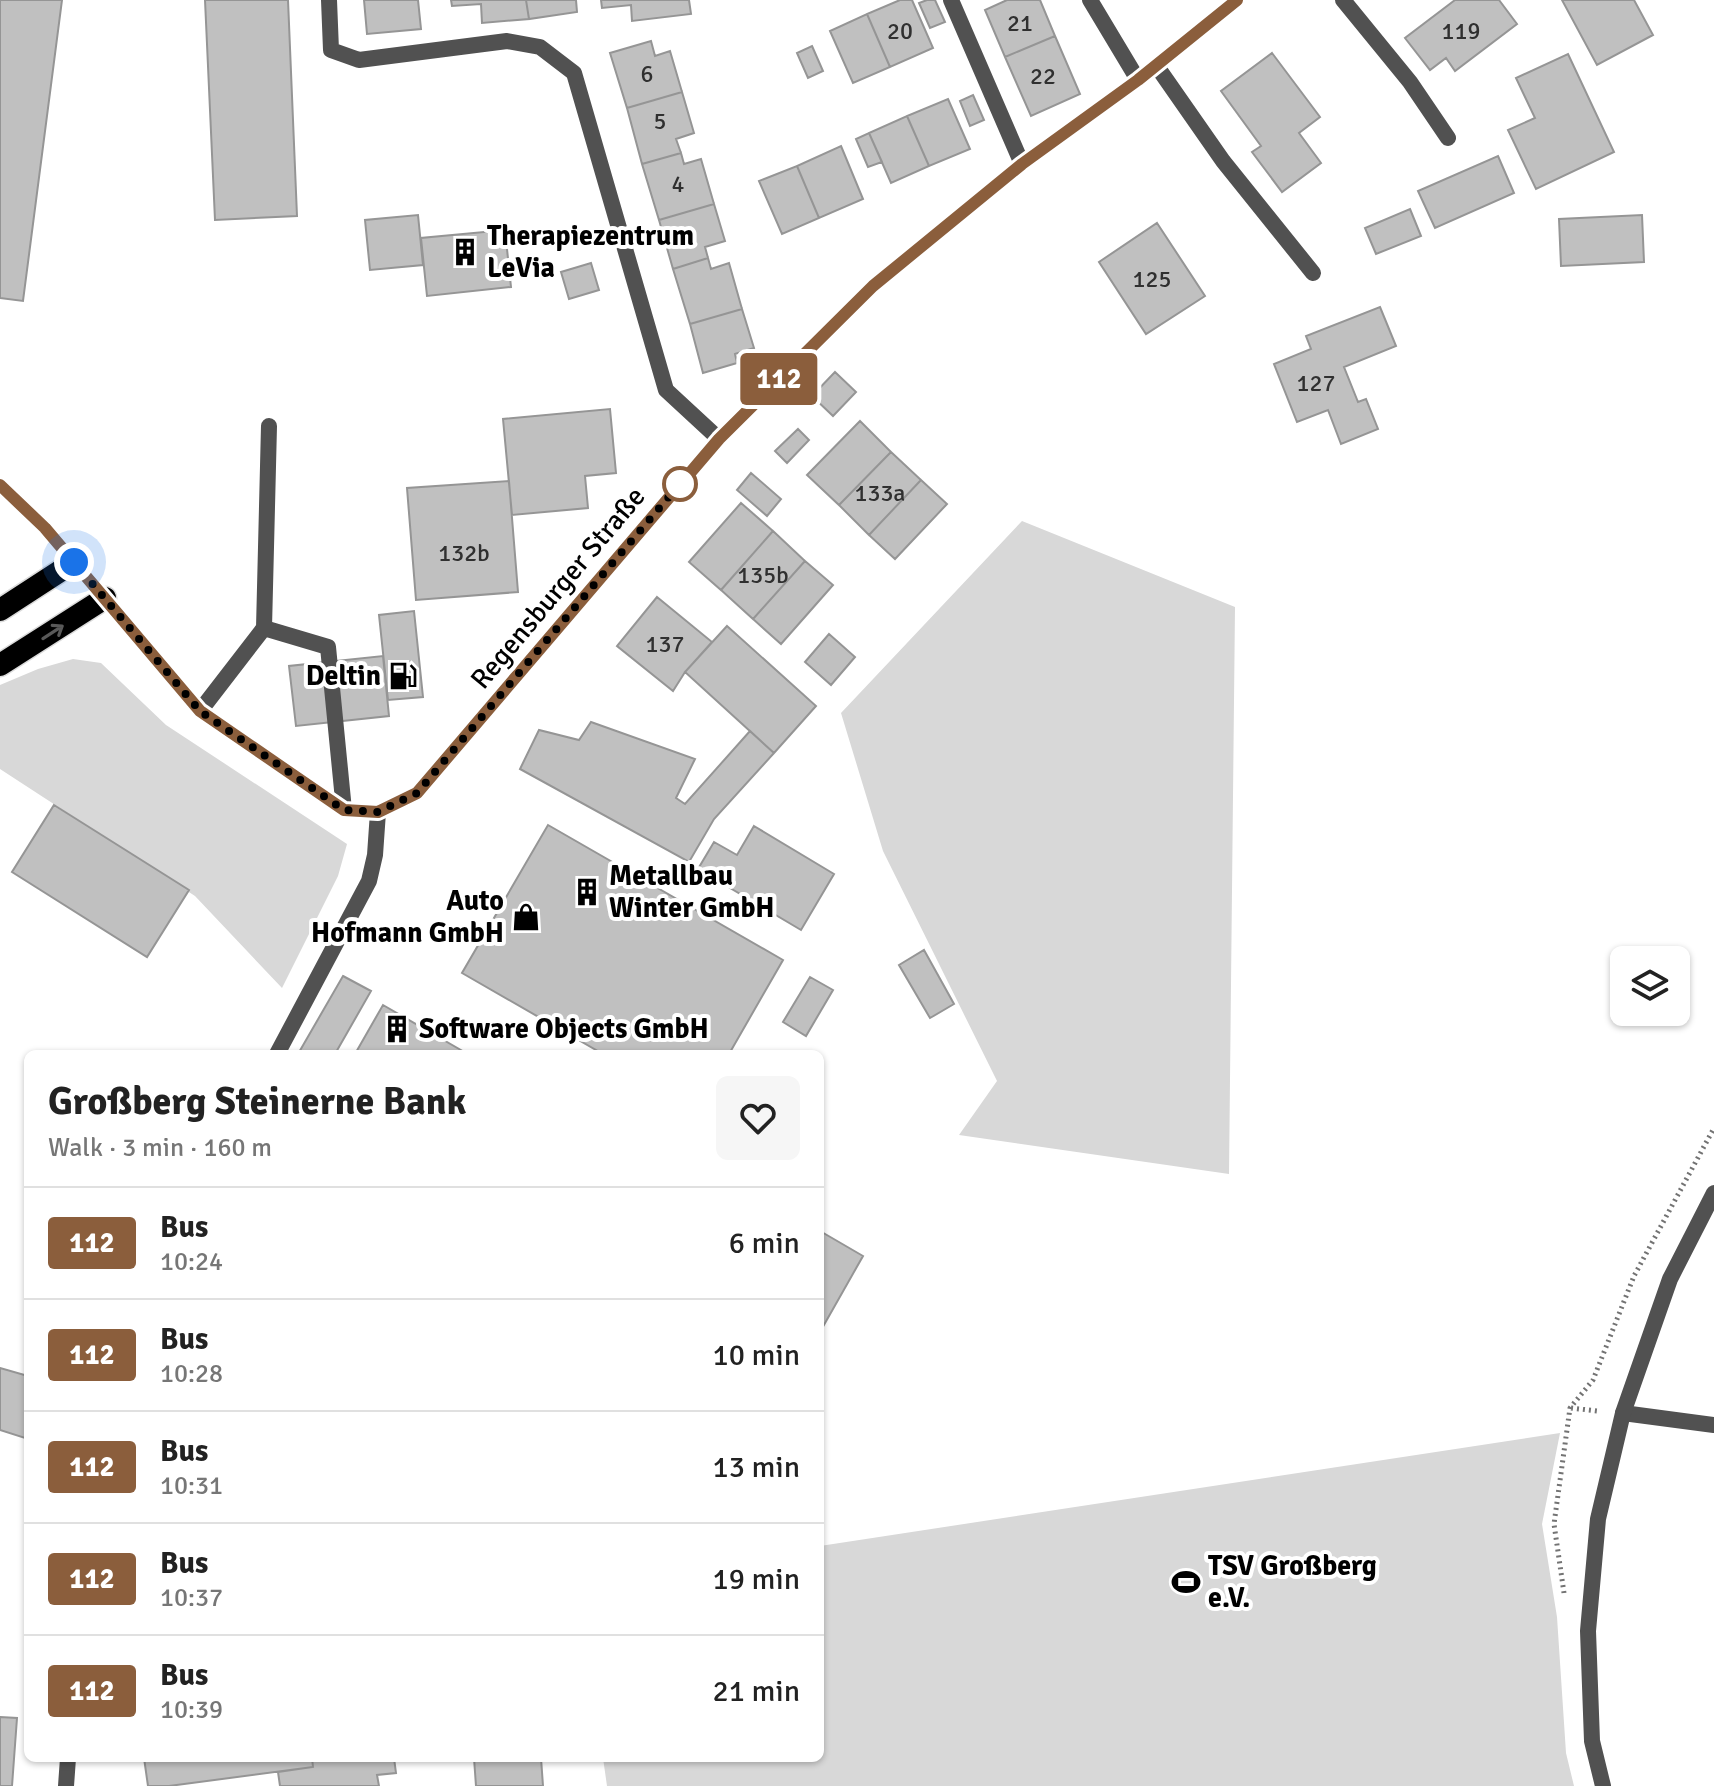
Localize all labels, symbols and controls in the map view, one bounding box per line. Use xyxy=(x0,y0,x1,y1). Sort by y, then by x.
house number: 21 xyxy=(1007,8,1033,38)
house number: 20 xyxy=(887,16,913,46)
house number: 119 xyxy=(1442,16,1480,46)
house number: 6 xyxy=(641,59,653,89)
house number: 22 xyxy=(1030,61,1056,91)
house number: 5 xyxy=(654,106,666,136)
house number: 4 xyxy=(672,169,685,199)
place label: Therapiezentrum LeVia xyxy=(487,219,694,285)
building icon: Therapiezentrum LeVia xyxy=(450,237,480,267)
house number: 125 xyxy=(1133,264,1171,294)
line badge: 112 xyxy=(733,353,825,405)
text: 112 xyxy=(756,362,802,396)
house number: 127 xyxy=(1297,368,1335,398)
unlabelled marker xyxy=(663,467,697,501)
house number: 133a xyxy=(854,478,906,508)
street label: Regensburger Straße xyxy=(464,480,652,696)
house number: 132b xyxy=(438,538,490,568)
your location xyxy=(54,542,94,582)
house number: 135b xyxy=(737,560,789,590)
one-way arrow xyxy=(41,623,64,639)
house number: 137 xyxy=(646,629,684,659)
place label: Deltin xyxy=(306,659,381,693)
fuel station icon: Deltin xyxy=(388,661,418,691)
place label: Metallbau Winter GmbH xyxy=(609,859,775,925)
building icon: Metallbau Winter GmbH xyxy=(572,877,602,907)
place label: Auto Hofmann GmbH xyxy=(311,884,504,950)
shop icon: Auto Hofmann GmbH xyxy=(511,902,541,932)
map controls xyxy=(1610,946,1690,1026)
button: layers xyxy=(1610,946,1690,1026)
place label: Software Objects GmbH xyxy=(419,1012,709,1046)
building icon: Software Objects GmbH xyxy=(382,1014,412,1044)
button: heart xyxy=(716,1076,800,1160)
text: Großberg Steinerne Bank xyxy=(48,1078,466,1125)
text: Walk · 3 min · 160 m xyxy=(48,1132,272,1164)
text: Bus xyxy=(160,1209,208,1246)
text: 6 min xyxy=(729,1225,800,1262)
text: 112 xyxy=(69,1226,115,1260)
text: 10:24 xyxy=(160,1246,223,1278)
text: Bus xyxy=(160,1321,208,1358)
text: 10 min xyxy=(713,1337,800,1374)
text: 112 xyxy=(69,1338,115,1372)
text: 10:28 xyxy=(160,1358,223,1390)
text: Bus xyxy=(160,1433,208,1470)
text: 13 min xyxy=(713,1449,800,1486)
text: 112 xyxy=(69,1450,115,1484)
text: 10:31 xyxy=(160,1470,223,1502)
text: Bus xyxy=(160,1545,208,1582)
place label: TSV Großberg e.V. xyxy=(1208,1549,1377,1615)
text: 19 min xyxy=(713,1561,800,1598)
text: 112 xyxy=(69,1562,115,1596)
sports icon: TSV Großberg e.V. xyxy=(1171,1567,1201,1597)
text: 10:37 xyxy=(160,1582,223,1614)
text: Bus xyxy=(160,1657,208,1694)
text: 21 min xyxy=(713,1673,800,1710)
text: 112 xyxy=(69,1674,115,1708)
text: 10:39 xyxy=(160,1694,223,1726)

